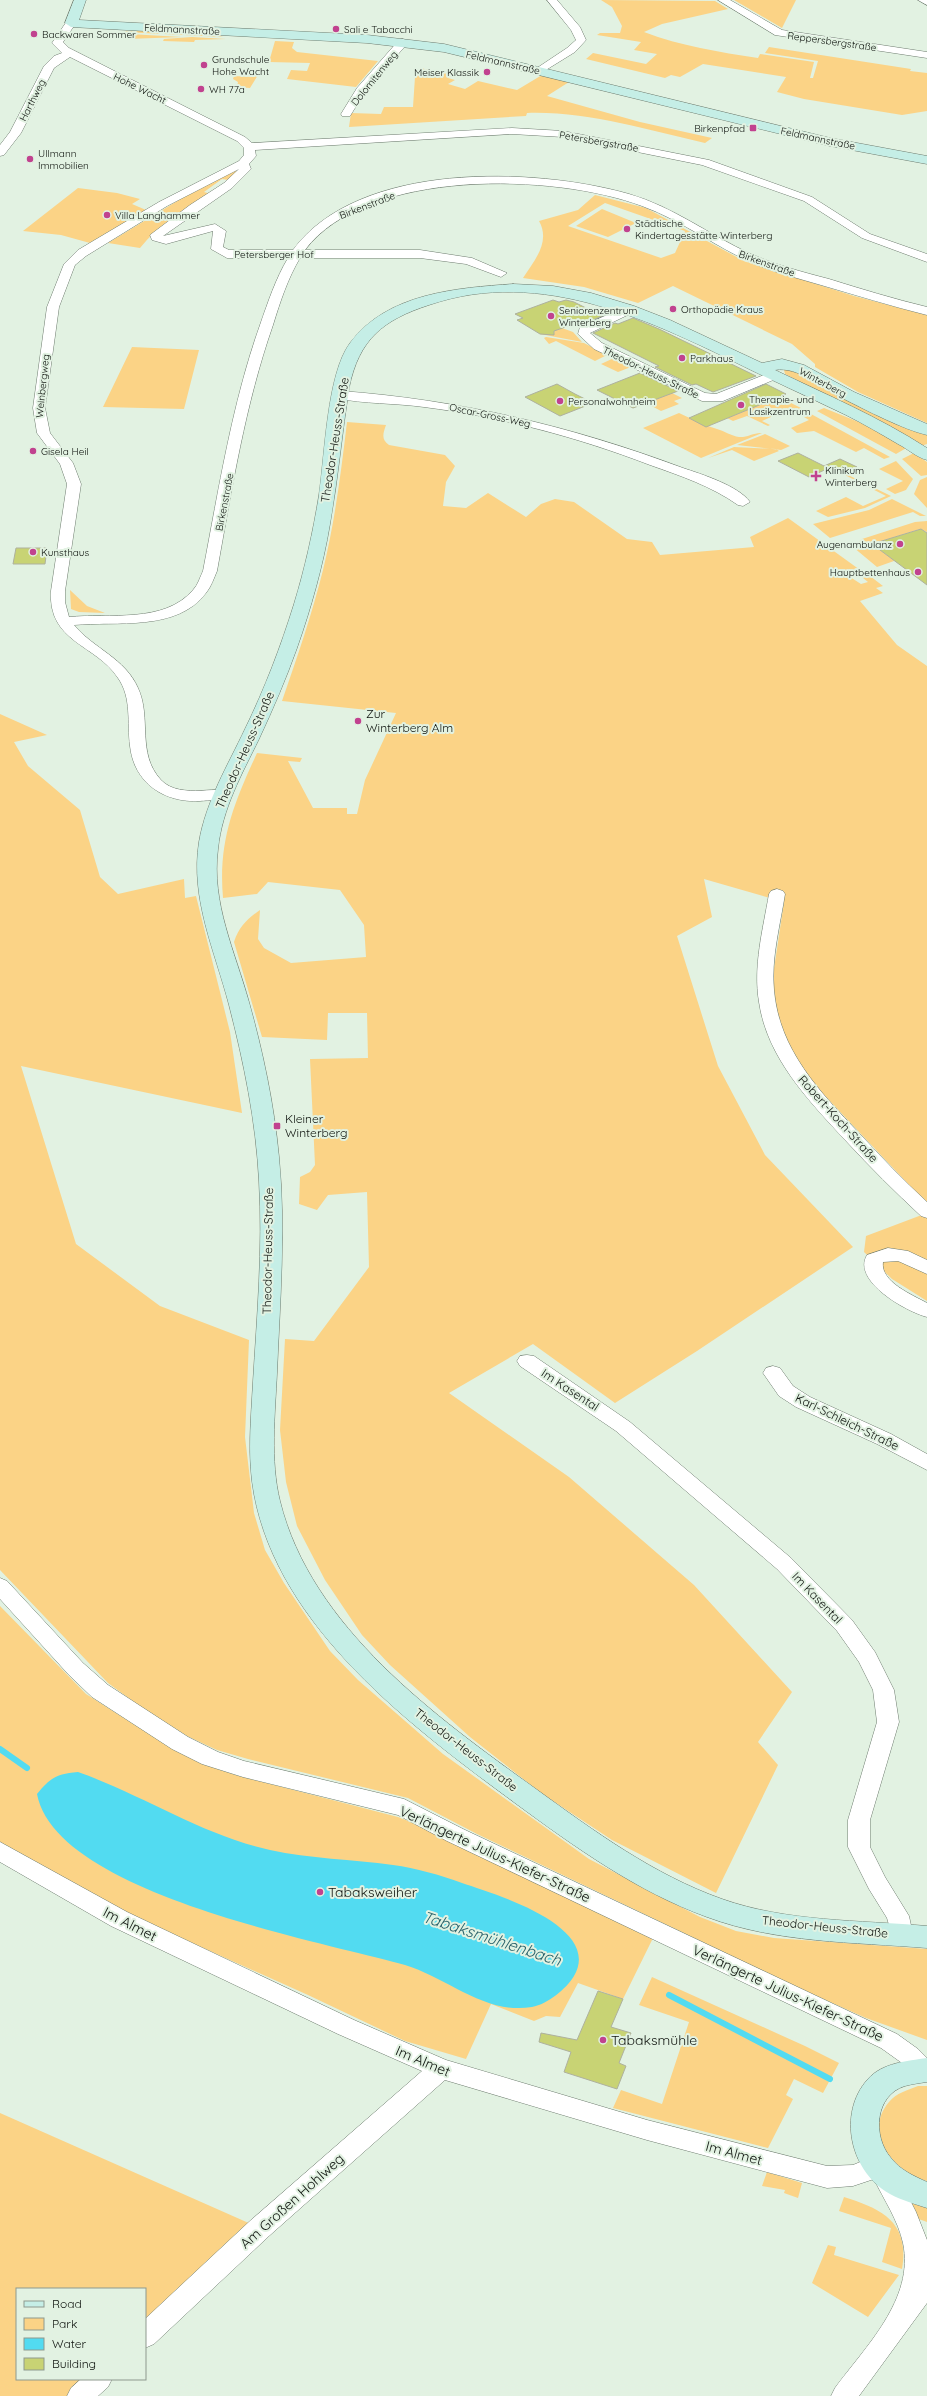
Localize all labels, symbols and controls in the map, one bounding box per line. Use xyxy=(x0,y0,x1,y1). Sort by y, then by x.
street label: Feldmannstraße xyxy=(144,21,220,38)
place label: Sali e Tabacchi xyxy=(344,23,413,36)
marker: Sali e Tabacchi xyxy=(331,24,341,34)
place label: Backwaren Sommer xyxy=(42,28,136,41)
marker: Backwaren Sommer xyxy=(29,29,39,39)
street label: Reppersbergstraße xyxy=(787,29,878,54)
street label: Dolomitenweg xyxy=(348,48,401,108)
street label: Feldmannstraße xyxy=(465,48,542,77)
place label: Grundschule Hohe Wacht xyxy=(212,53,270,78)
marker: Grundschule Hohe Wacht xyxy=(199,60,209,70)
place label: Meiser Klassik xyxy=(414,66,479,79)
marker: Meiser Klassik xyxy=(482,67,492,77)
street label: Hohe Wacht xyxy=(111,70,169,107)
street label: Harthweg xyxy=(16,77,49,123)
place label: WH 77a xyxy=(209,83,245,96)
marker: WH 77a xyxy=(196,84,206,94)
place label: Birkenpfad xyxy=(694,122,745,135)
marker: Birkenpfad xyxy=(748,123,758,133)
street label: Feldmannstraße xyxy=(779,124,857,153)
street label: Petersbergstraße xyxy=(558,128,640,155)
place label: Ullmann Immobilien xyxy=(38,147,89,172)
marker: Ullmann Immobilien xyxy=(25,154,35,164)
street label: Birkenstraße xyxy=(337,189,397,222)
place label: Villa Langhammer xyxy=(115,209,200,222)
marker: Villa Langhammer xyxy=(102,210,112,220)
place label: Städtische Kindertagesstätte Winterberg xyxy=(635,217,772,242)
marker: Städtische Kindertagesstätte Winterberg xyxy=(622,224,632,234)
street label: Birkenstraße xyxy=(737,247,797,280)
street label: Petersberger Hof xyxy=(234,248,314,261)
place label: Orthopädie Kraus xyxy=(681,303,763,316)
place label: Seniorenzentrum Winterberg xyxy=(559,304,637,329)
marker: Orthopädie Kraus xyxy=(668,304,678,314)
marker: Seniorenzentrum Winterberg xyxy=(546,311,556,321)
street label: Theodor-Heuss-Straße xyxy=(600,343,701,402)
place label: Parkhaus xyxy=(690,352,733,365)
marker: Parkhaus xyxy=(677,353,687,363)
street label: Weinbergweg xyxy=(33,354,52,419)
street label: Winterberg xyxy=(797,364,849,400)
street label: Theodor-Heuss-Straße xyxy=(317,376,352,504)
place label: Therapie- und Lasikzentrum xyxy=(749,393,814,418)
place label: Personalwohnheim xyxy=(568,395,656,408)
marker: Personalwohnheim xyxy=(555,396,565,406)
marker: Therapie- und Lasikzentrum xyxy=(736,400,746,410)
street label: Oscar-Gross-Weg xyxy=(448,401,532,430)
place label: Gisela Heil xyxy=(41,445,89,458)
marker: Gisela Heil xyxy=(28,446,38,456)
place label: Klinikum Winterberg xyxy=(825,464,877,489)
marker: Klinikum Winterberg xyxy=(810,470,822,482)
street label: Birkenstraße xyxy=(213,472,237,532)
place label: Augenambulanz xyxy=(817,538,892,551)
marker: Augenambulanz xyxy=(895,539,905,549)
place label: Kunsthaus xyxy=(41,546,90,559)
marker: Kunsthaus xyxy=(28,547,38,557)
place label: Hauptbettenhaus xyxy=(830,566,910,579)
marker: Hauptbettenhaus xyxy=(913,567,923,577)
street label: Theodor-Heuss-Straße xyxy=(212,689,277,811)
place label: Zur Winterberg Alm xyxy=(366,706,453,735)
marker: Zur Winterberg Alm xyxy=(353,716,363,726)
street label: Robert-Koch-Straße xyxy=(795,1072,882,1165)
place label: Kleiner Winterberg xyxy=(285,1111,348,1140)
marker: Kleiner Winterberg xyxy=(272,1121,282,1131)
street label: Theodor-Heuss-Straße xyxy=(259,1187,276,1314)
street label: Im Kasental xyxy=(538,1365,602,1414)
street label: Karl-Schleich-Straße xyxy=(793,1390,902,1453)
street label: Im Kasental xyxy=(789,1569,846,1627)
street label: Theodor-Heuss-Straße xyxy=(412,1705,521,1795)
street label: Verlängerte Julius-Kiefer-Straße xyxy=(397,1802,593,1906)
place label: Tabaksweiher xyxy=(328,1883,418,1901)
marker: Tabaksweiher xyxy=(315,1887,325,1897)
street label: Im Almet xyxy=(100,1903,160,1945)
water label: Tabaksmühlenbach xyxy=(420,1906,565,1970)
street label: Theodor-Heuss-Straße xyxy=(761,1912,889,1941)
street label: Verlängerte Julius-Kiefer-Straße xyxy=(690,1941,886,2045)
place label: Tabaksmühle xyxy=(611,2031,697,2049)
marker: Tabaksmühle xyxy=(598,2035,608,2045)
street label: Im Almet xyxy=(393,2041,453,2081)
street label: Im Almet xyxy=(704,2137,764,2169)
street label: Am Großen Hohlweg xyxy=(236,2150,348,2252)
legend xyxy=(16,2288,146,2380)
text: Road xyxy=(52,2296,82,2311)
text: Park xyxy=(52,2316,77,2331)
text: Water xyxy=(52,2336,87,2351)
text: Building xyxy=(52,2356,96,2371)

